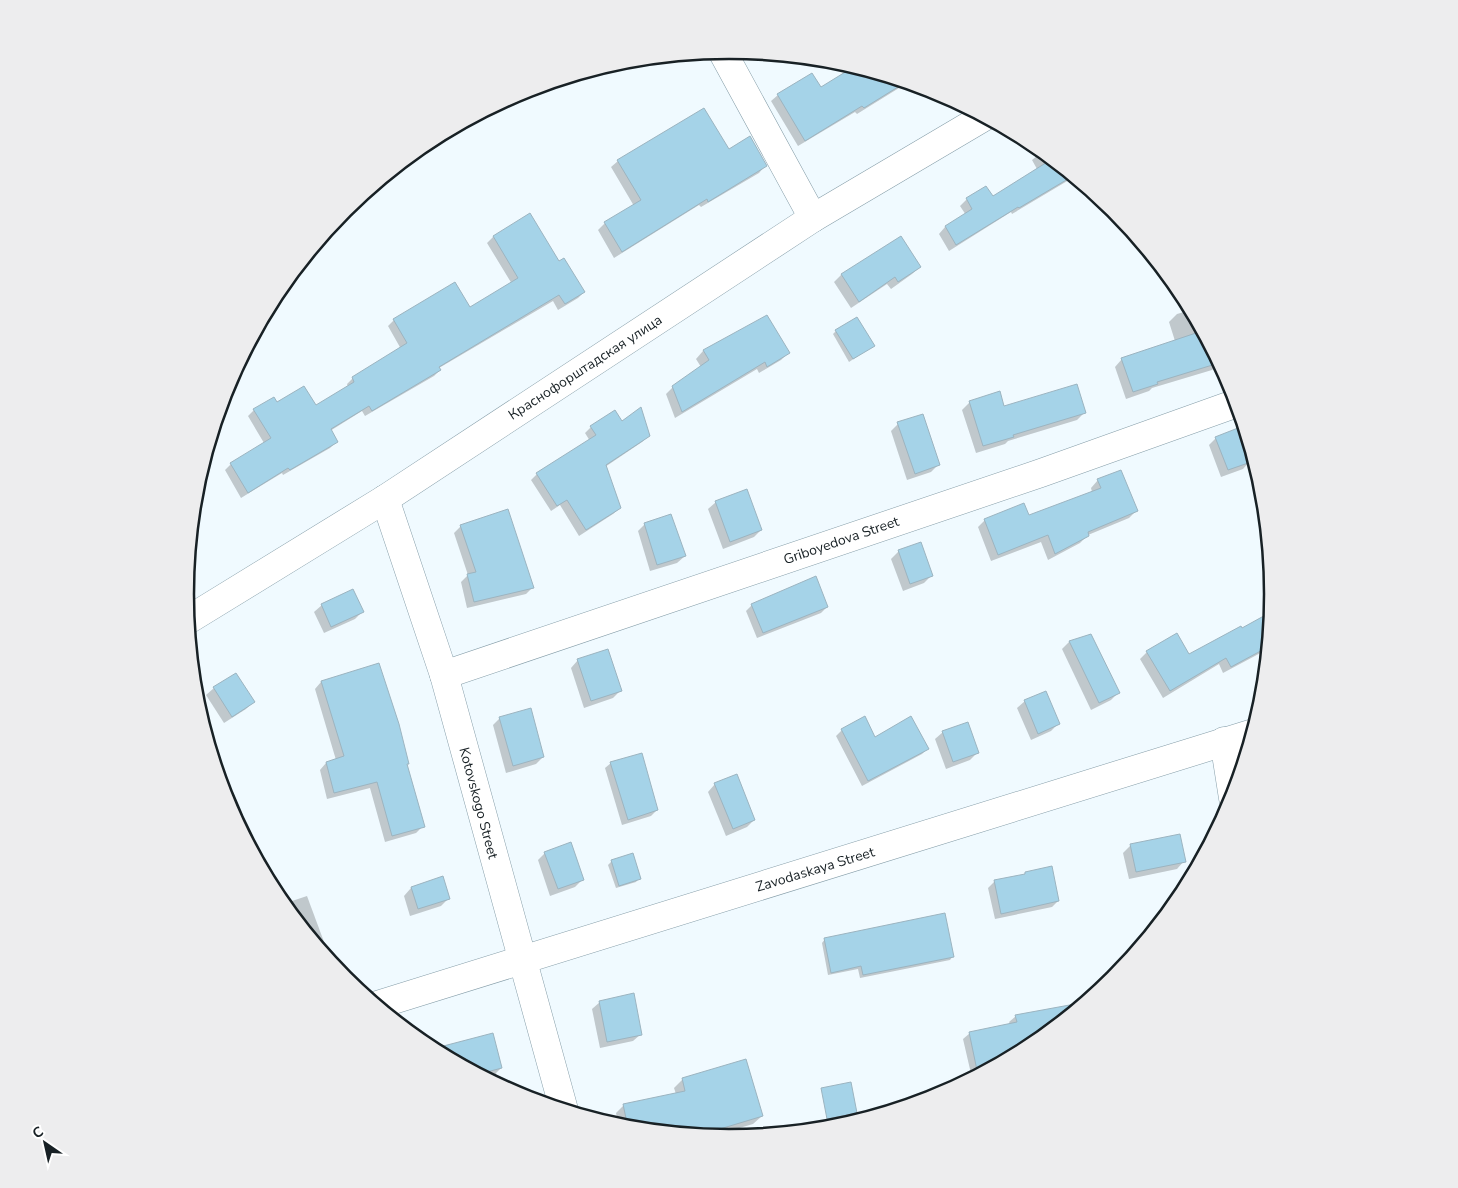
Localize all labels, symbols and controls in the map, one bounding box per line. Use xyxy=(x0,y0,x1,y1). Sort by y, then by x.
street label: Краснофорштадская улица xyxy=(505,310,666,424)
street label: Griboyedova Street xyxy=(781,512,902,569)
street label: Kotovskogo Street xyxy=(454,745,503,861)
street label: Zavodaskaya Street xyxy=(753,842,877,897)
north arrow xyxy=(20,1118,70,1168)
text: С xyxy=(29,1122,48,1143)

